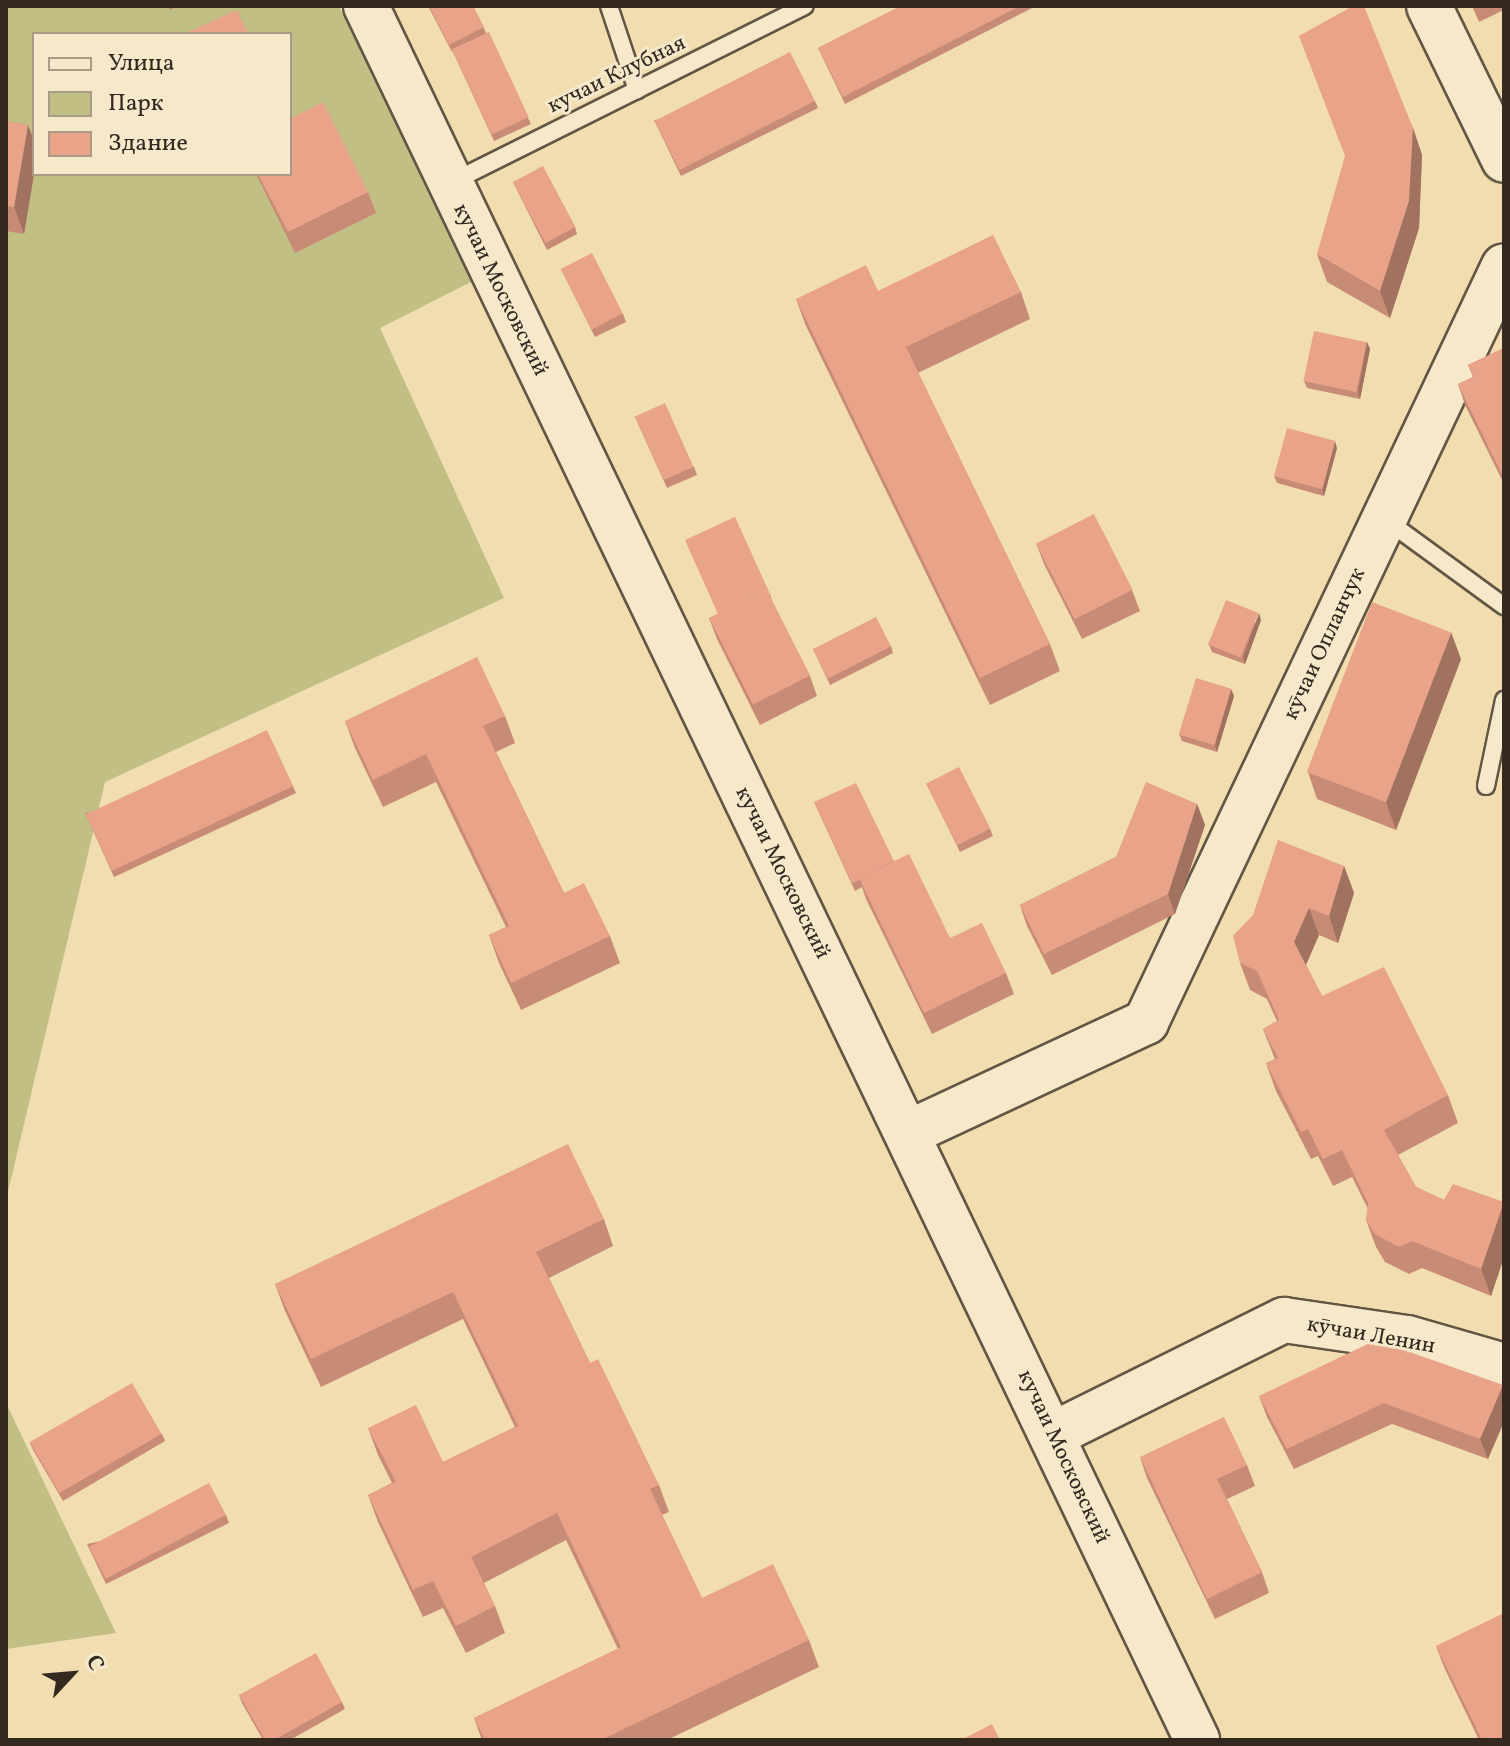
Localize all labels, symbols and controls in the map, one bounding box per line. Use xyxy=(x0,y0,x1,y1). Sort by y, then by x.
street label: кучаи Клубная xyxy=(544,30,690,120)
legend xyxy=(32,32,292,176)
text: Улица xyxy=(108,47,175,81)
text: Парк xyxy=(108,87,164,121)
text: Здание xyxy=(108,127,188,161)
street label: кучаи Московский xyxy=(447,200,553,380)
street label: кӯчаи Опланчук xyxy=(1278,564,1372,724)
street label: кучаи Московский xyxy=(729,783,835,963)
street label: кӯчаи Ленин xyxy=(1305,1312,1437,1360)
street label: кучаи Московский xyxy=(1011,1366,1115,1548)
north arrow xyxy=(32,1634,112,1714)
text: С xyxy=(77,1650,111,1676)

